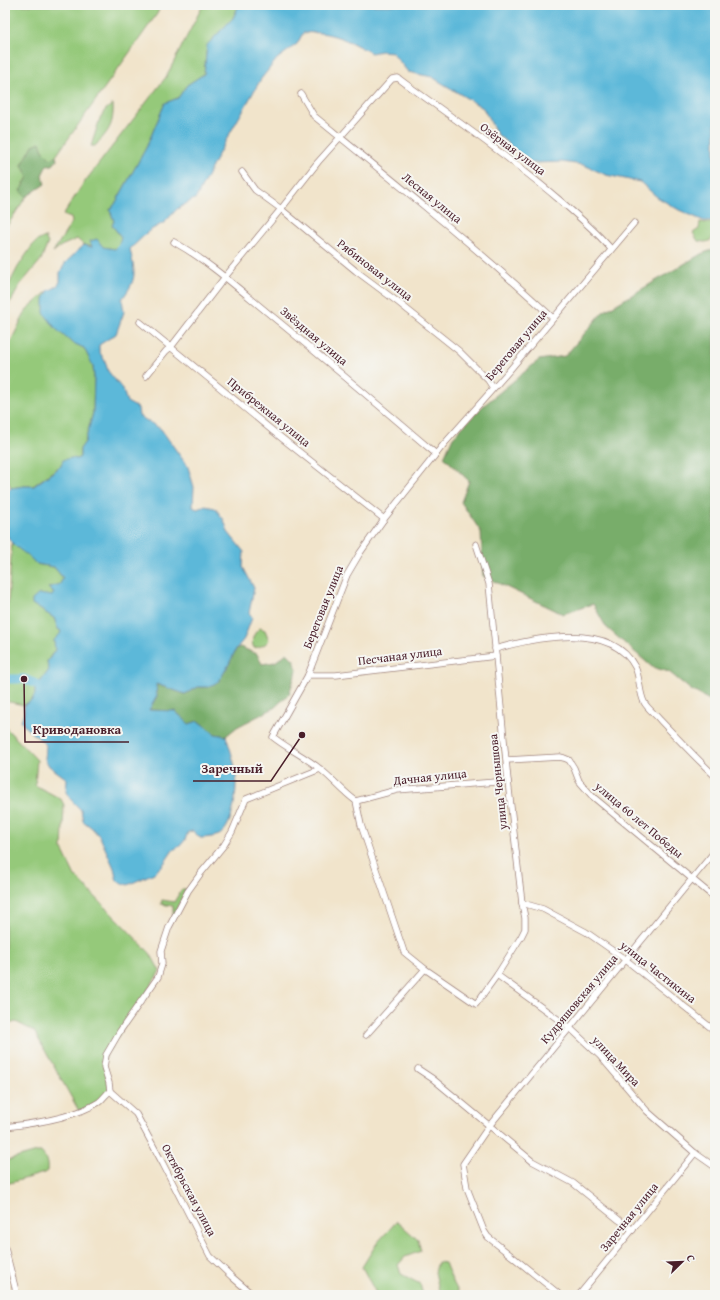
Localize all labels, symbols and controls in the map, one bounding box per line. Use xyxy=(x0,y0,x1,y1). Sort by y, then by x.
street label: Озёрная улица xyxy=(477,118,550,179)
street label: Лесная улица xyxy=(399,168,466,227)
street label: Рябиновая улица xyxy=(334,235,417,305)
street label: Звёздная улица xyxy=(277,302,352,369)
street label: Береговая улица xyxy=(481,305,551,384)
street label: Прибрежная улица xyxy=(224,373,315,451)
street label: Береговая улица xyxy=(298,562,347,651)
street label: Песчаная улица xyxy=(357,642,443,669)
callout: Криводановка xyxy=(25,717,129,742)
text: Криводановка xyxy=(33,720,122,739)
street label: улица Чернышова xyxy=(484,733,511,832)
callout: Заречный xyxy=(193,756,271,781)
text: Заречный xyxy=(201,759,263,778)
street label: Дачная улица xyxy=(391,764,468,789)
street label: улица 60 лет Победы xyxy=(591,777,688,862)
street label: улица Частикина xyxy=(616,936,700,1007)
street label: Кудряшовская улица xyxy=(536,950,621,1047)
street label: улица Мира xyxy=(588,1031,645,1090)
street label: Октябрьская улица xyxy=(158,1141,221,1239)
street label: Заречная улица xyxy=(596,1178,662,1255)
north arrow xyxy=(662,1242,702,1282)
text: С xyxy=(683,1252,700,1264)

